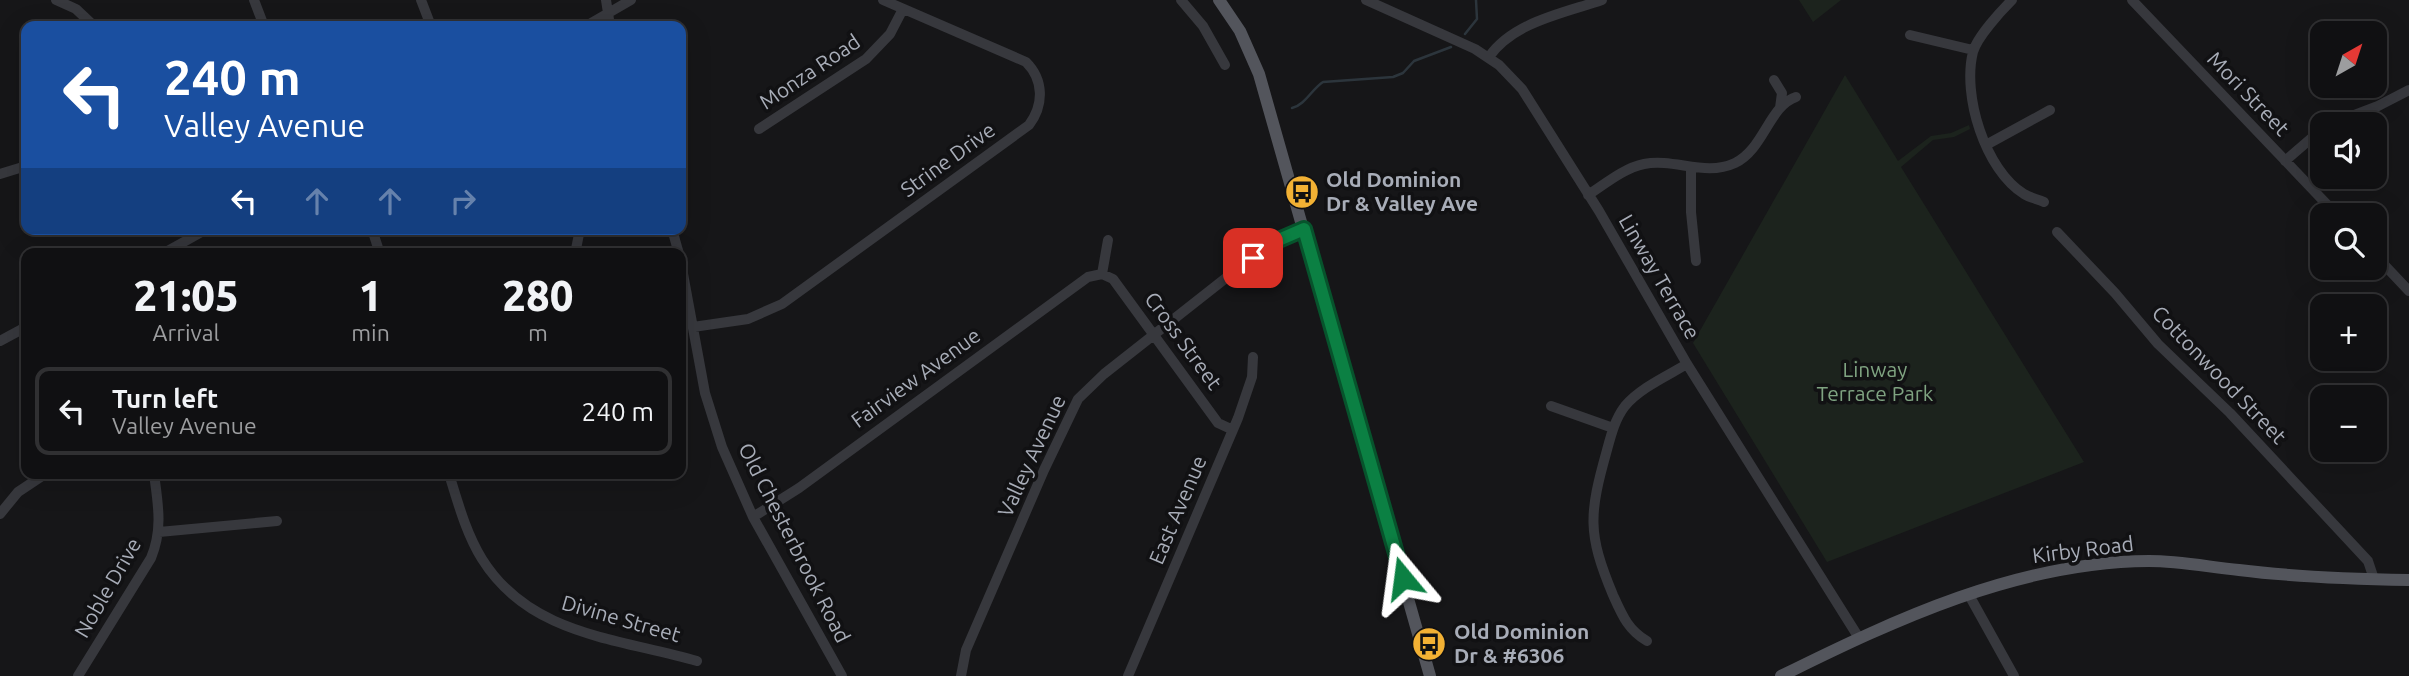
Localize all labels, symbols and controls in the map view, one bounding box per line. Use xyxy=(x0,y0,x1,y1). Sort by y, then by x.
north arrow xyxy=(2310,21,2387,98)
map controls xyxy=(2310,21,2387,462)
street label: Monza Road xyxy=(755,29,864,114)
street label: Mori Street xyxy=(2203,46,2295,140)
icon: left xyxy=(49,49,140,140)
text: 240 m xyxy=(164,49,301,104)
text: Valley Avenue xyxy=(164,107,365,143)
button: sound xyxy=(2310,112,2387,189)
street label: Strine Drive xyxy=(896,117,999,201)
place label: Old Dominion Dr & Valley Ave xyxy=(1326,167,1478,215)
bus stop icon: Old Dominion Dr & Valley Ave xyxy=(1283,173,1321,211)
icon: left xyxy=(225,182,263,220)
icon: ahead xyxy=(298,182,336,220)
icon: ahead xyxy=(371,182,409,220)
icon: right xyxy=(444,182,482,220)
button: search xyxy=(2310,203,2387,280)
street label: Linway Terrace xyxy=(1614,210,1705,343)
pin xyxy=(1223,228,1283,288)
icon: arrive xyxy=(1234,239,1272,277)
text: 21:05 xyxy=(134,272,239,319)
text: 1 xyxy=(359,272,382,319)
text: 280 xyxy=(502,272,573,319)
street label: Cross Street xyxy=(1140,287,1227,394)
button: + xyxy=(2310,294,2387,371)
street label: Cottonwood Street xyxy=(2148,300,2292,448)
text: Arrival xyxy=(153,320,220,345)
text: min xyxy=(351,320,390,345)
text: m xyxy=(528,320,548,345)
street label: Fairview Avenue xyxy=(846,322,985,432)
park label: Linway Terrace Park xyxy=(1817,357,1934,405)
text: Turn left xyxy=(112,384,218,413)
button: − xyxy=(2310,385,2387,462)
street label: Valley Avenue xyxy=(992,391,1070,520)
icon: left xyxy=(53,392,91,430)
text: 240 m xyxy=(582,397,654,426)
text: Valley Avenue xyxy=(112,413,257,438)
street label: Old Chesterbrook Road xyxy=(734,439,856,646)
street label: East Avenue xyxy=(1143,452,1211,567)
street label: Kirby Road xyxy=(2031,531,2135,567)
street label: Noble Drive xyxy=(69,533,145,642)
position arrow xyxy=(1366,541,1440,615)
street label: Divine Street xyxy=(559,590,683,646)
place label: Old Dominion Dr & #6306 xyxy=(1454,619,1589,667)
bus stop icon: Old Dominion Dr & #6306 xyxy=(1410,625,1448,663)

